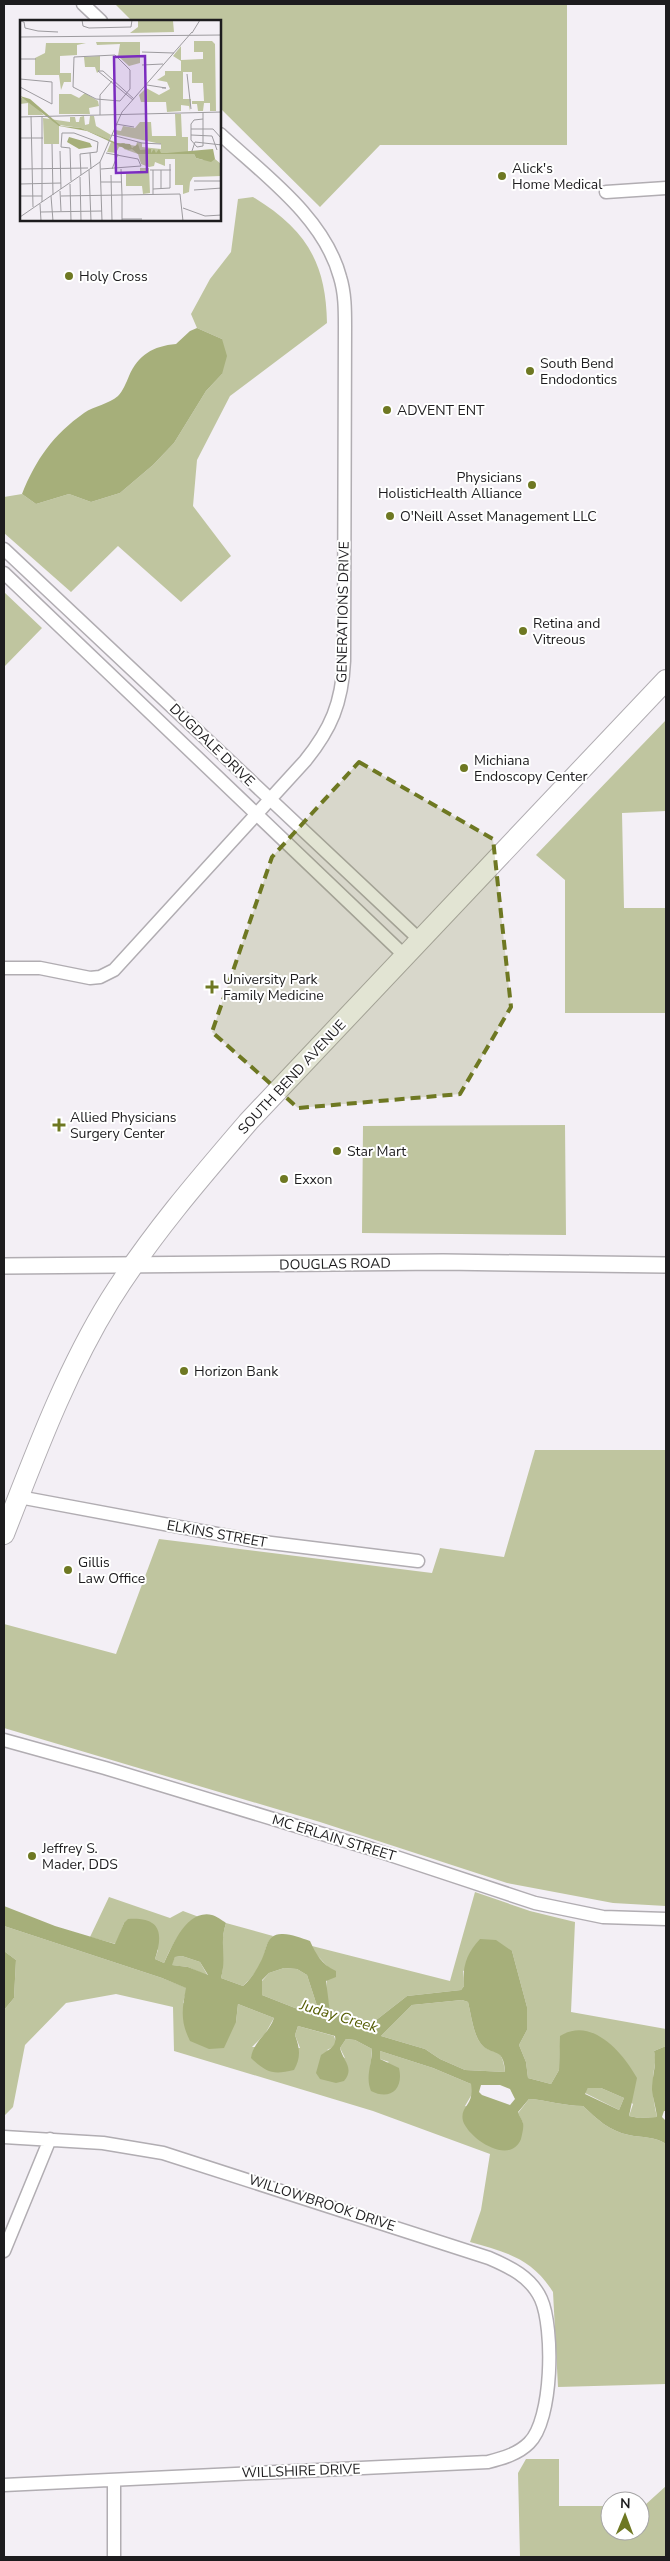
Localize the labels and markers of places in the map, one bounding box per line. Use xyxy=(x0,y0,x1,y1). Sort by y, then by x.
place label: Alick's Home Medical xyxy=(512,159,603,194)
marker: Alick's Home Medical xyxy=(496,170,508,182)
place label: Holy Cross xyxy=(79,267,148,286)
marker: Holy Cross xyxy=(63,270,75,282)
place label: South Bend Endodontics xyxy=(540,354,618,389)
marker: South Bend Endodontics xyxy=(524,365,536,377)
place label: ADVENT ENT xyxy=(397,401,485,420)
marker: ADVENT ENT xyxy=(381,404,393,416)
place label: Physicians HolisticHealth Alliance xyxy=(378,468,522,503)
marker: Physicians HolisticHealth Alliance xyxy=(526,479,538,491)
place label: O'Neill Asset Management LLC xyxy=(400,507,597,526)
marker: O'Neill Asset Management LLC xyxy=(384,510,396,522)
place label: Retina and Vitreous xyxy=(532,614,600,649)
marker: Retina and Vitreous xyxy=(517,625,529,637)
place label: Michiana Endoscopy Center xyxy=(474,751,587,786)
marker: Michiana Endoscopy Center xyxy=(458,762,470,774)
place label: University Park Family Medicine xyxy=(223,970,324,1005)
marker: University Park Family Medicine xyxy=(205,980,219,994)
place label: Allied Physicians Surgery Center xyxy=(70,1108,177,1143)
marker: Allied Physicians Surgery Center xyxy=(52,1118,66,1132)
place label: Star Mart xyxy=(347,1142,406,1161)
marker: Star Mart xyxy=(331,1145,343,1157)
place label: Exxon xyxy=(294,1170,332,1189)
marker: Exxon xyxy=(278,1173,290,1185)
place label: Horizon Bank xyxy=(194,1362,279,1381)
marker: Horizon Bank xyxy=(178,1365,190,1377)
place label: Gillis Law Office xyxy=(78,1553,145,1588)
marker: Gillis Law Office xyxy=(62,1564,74,1576)
place label: Jeffrey S. Mader, DDS xyxy=(41,1839,118,1874)
marker: Jeffrey S. Mader, DDS xyxy=(26,1850,38,1862)

